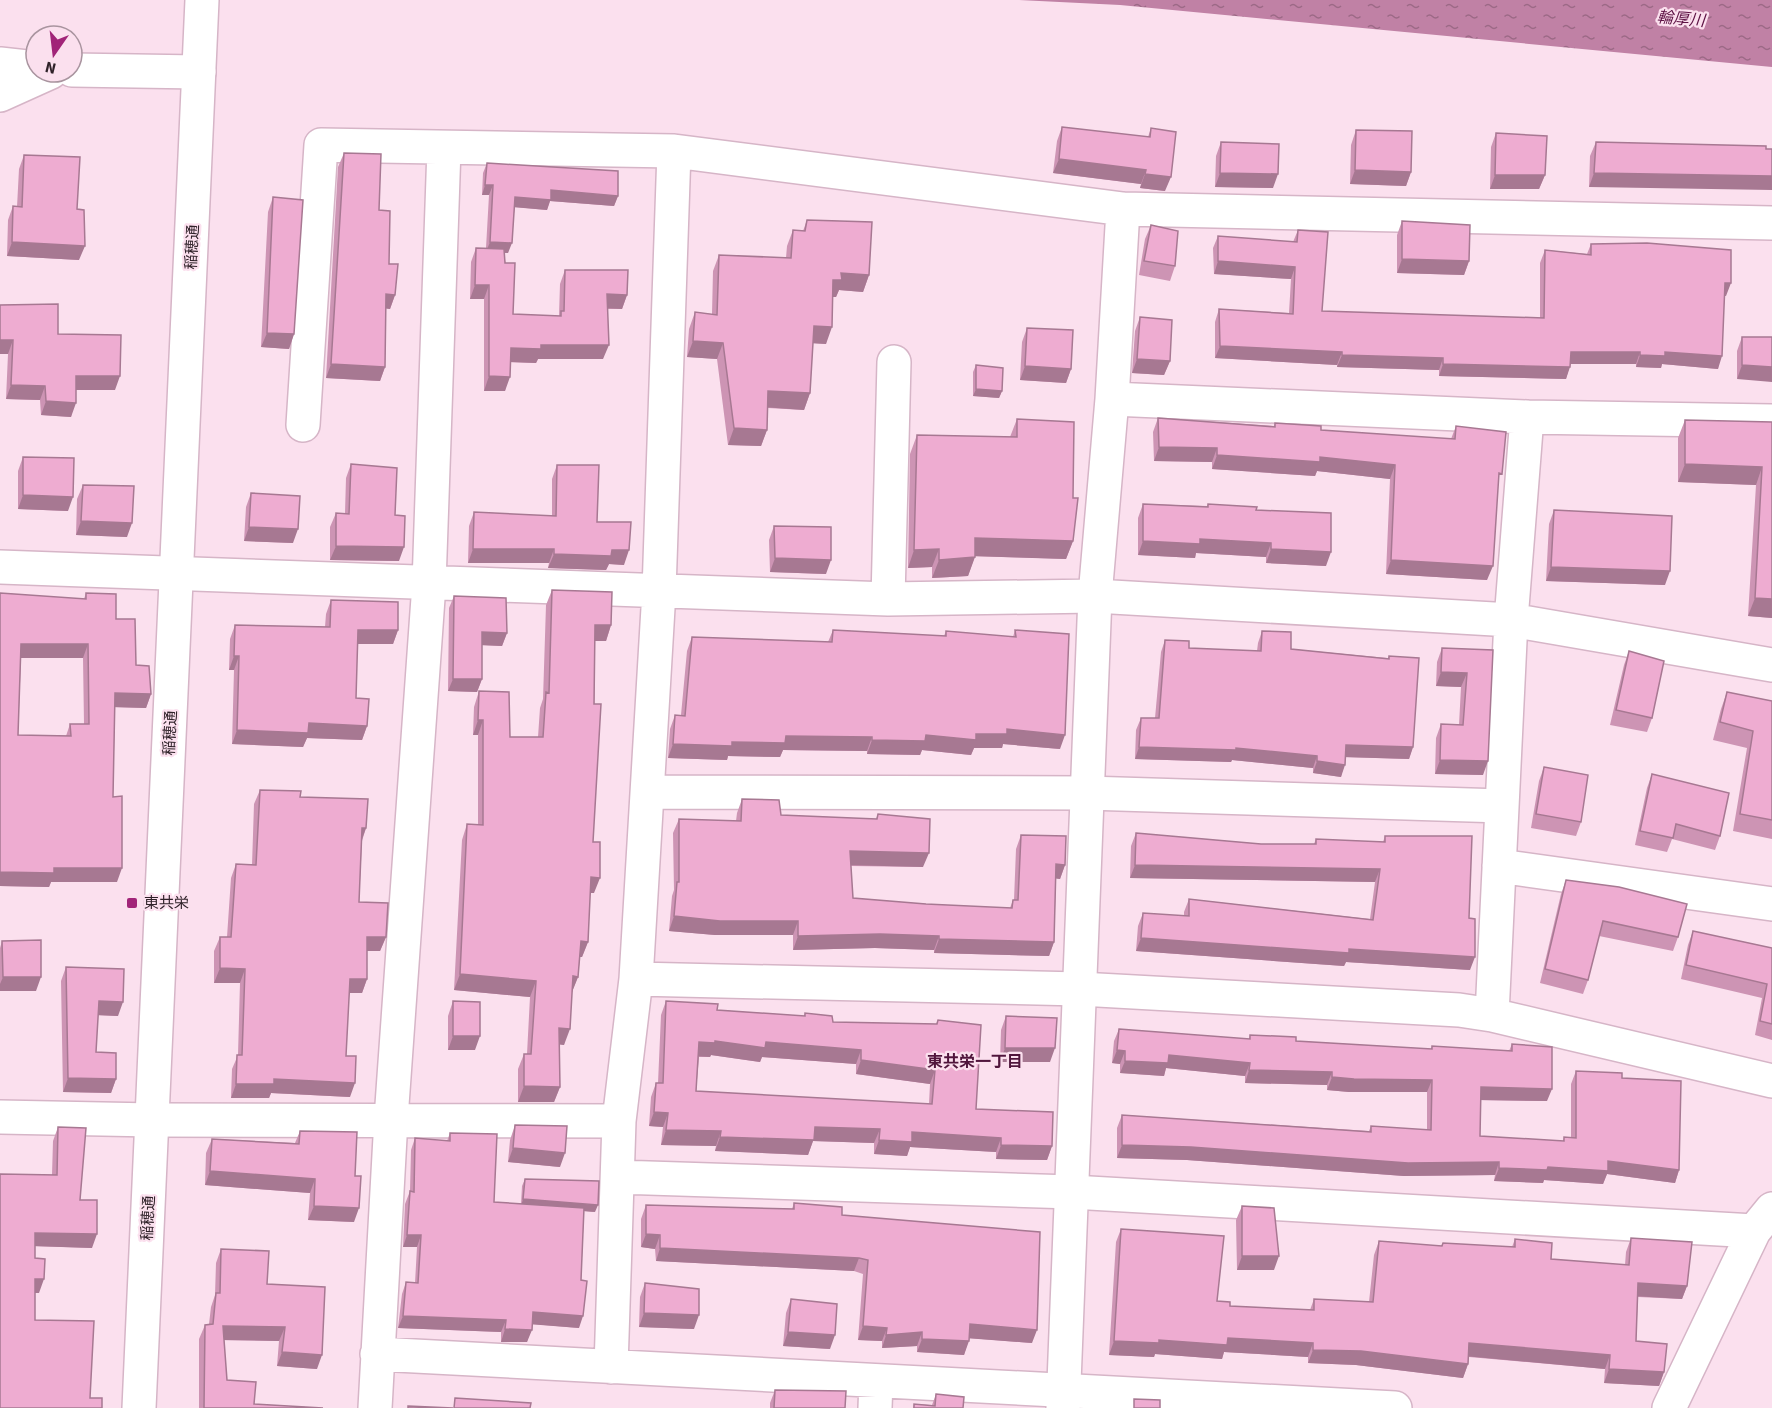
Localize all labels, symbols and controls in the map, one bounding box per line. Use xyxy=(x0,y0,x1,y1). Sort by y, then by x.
water label: 輪厚川 xyxy=(1656,6,1708,32)
north arrow xyxy=(24,24,84,84)
text: N xyxy=(43,56,58,80)
street label: 稲穂通 xyxy=(181,224,204,270)
street label: 稲穂通 xyxy=(159,710,182,756)
place label: 東共栄 xyxy=(144,893,189,914)
marker: 東共栄 xyxy=(125,896,139,910)
district label: 東共栄一丁目 xyxy=(927,1051,1023,1073)
street label: 稲穂通 xyxy=(137,1195,160,1241)

